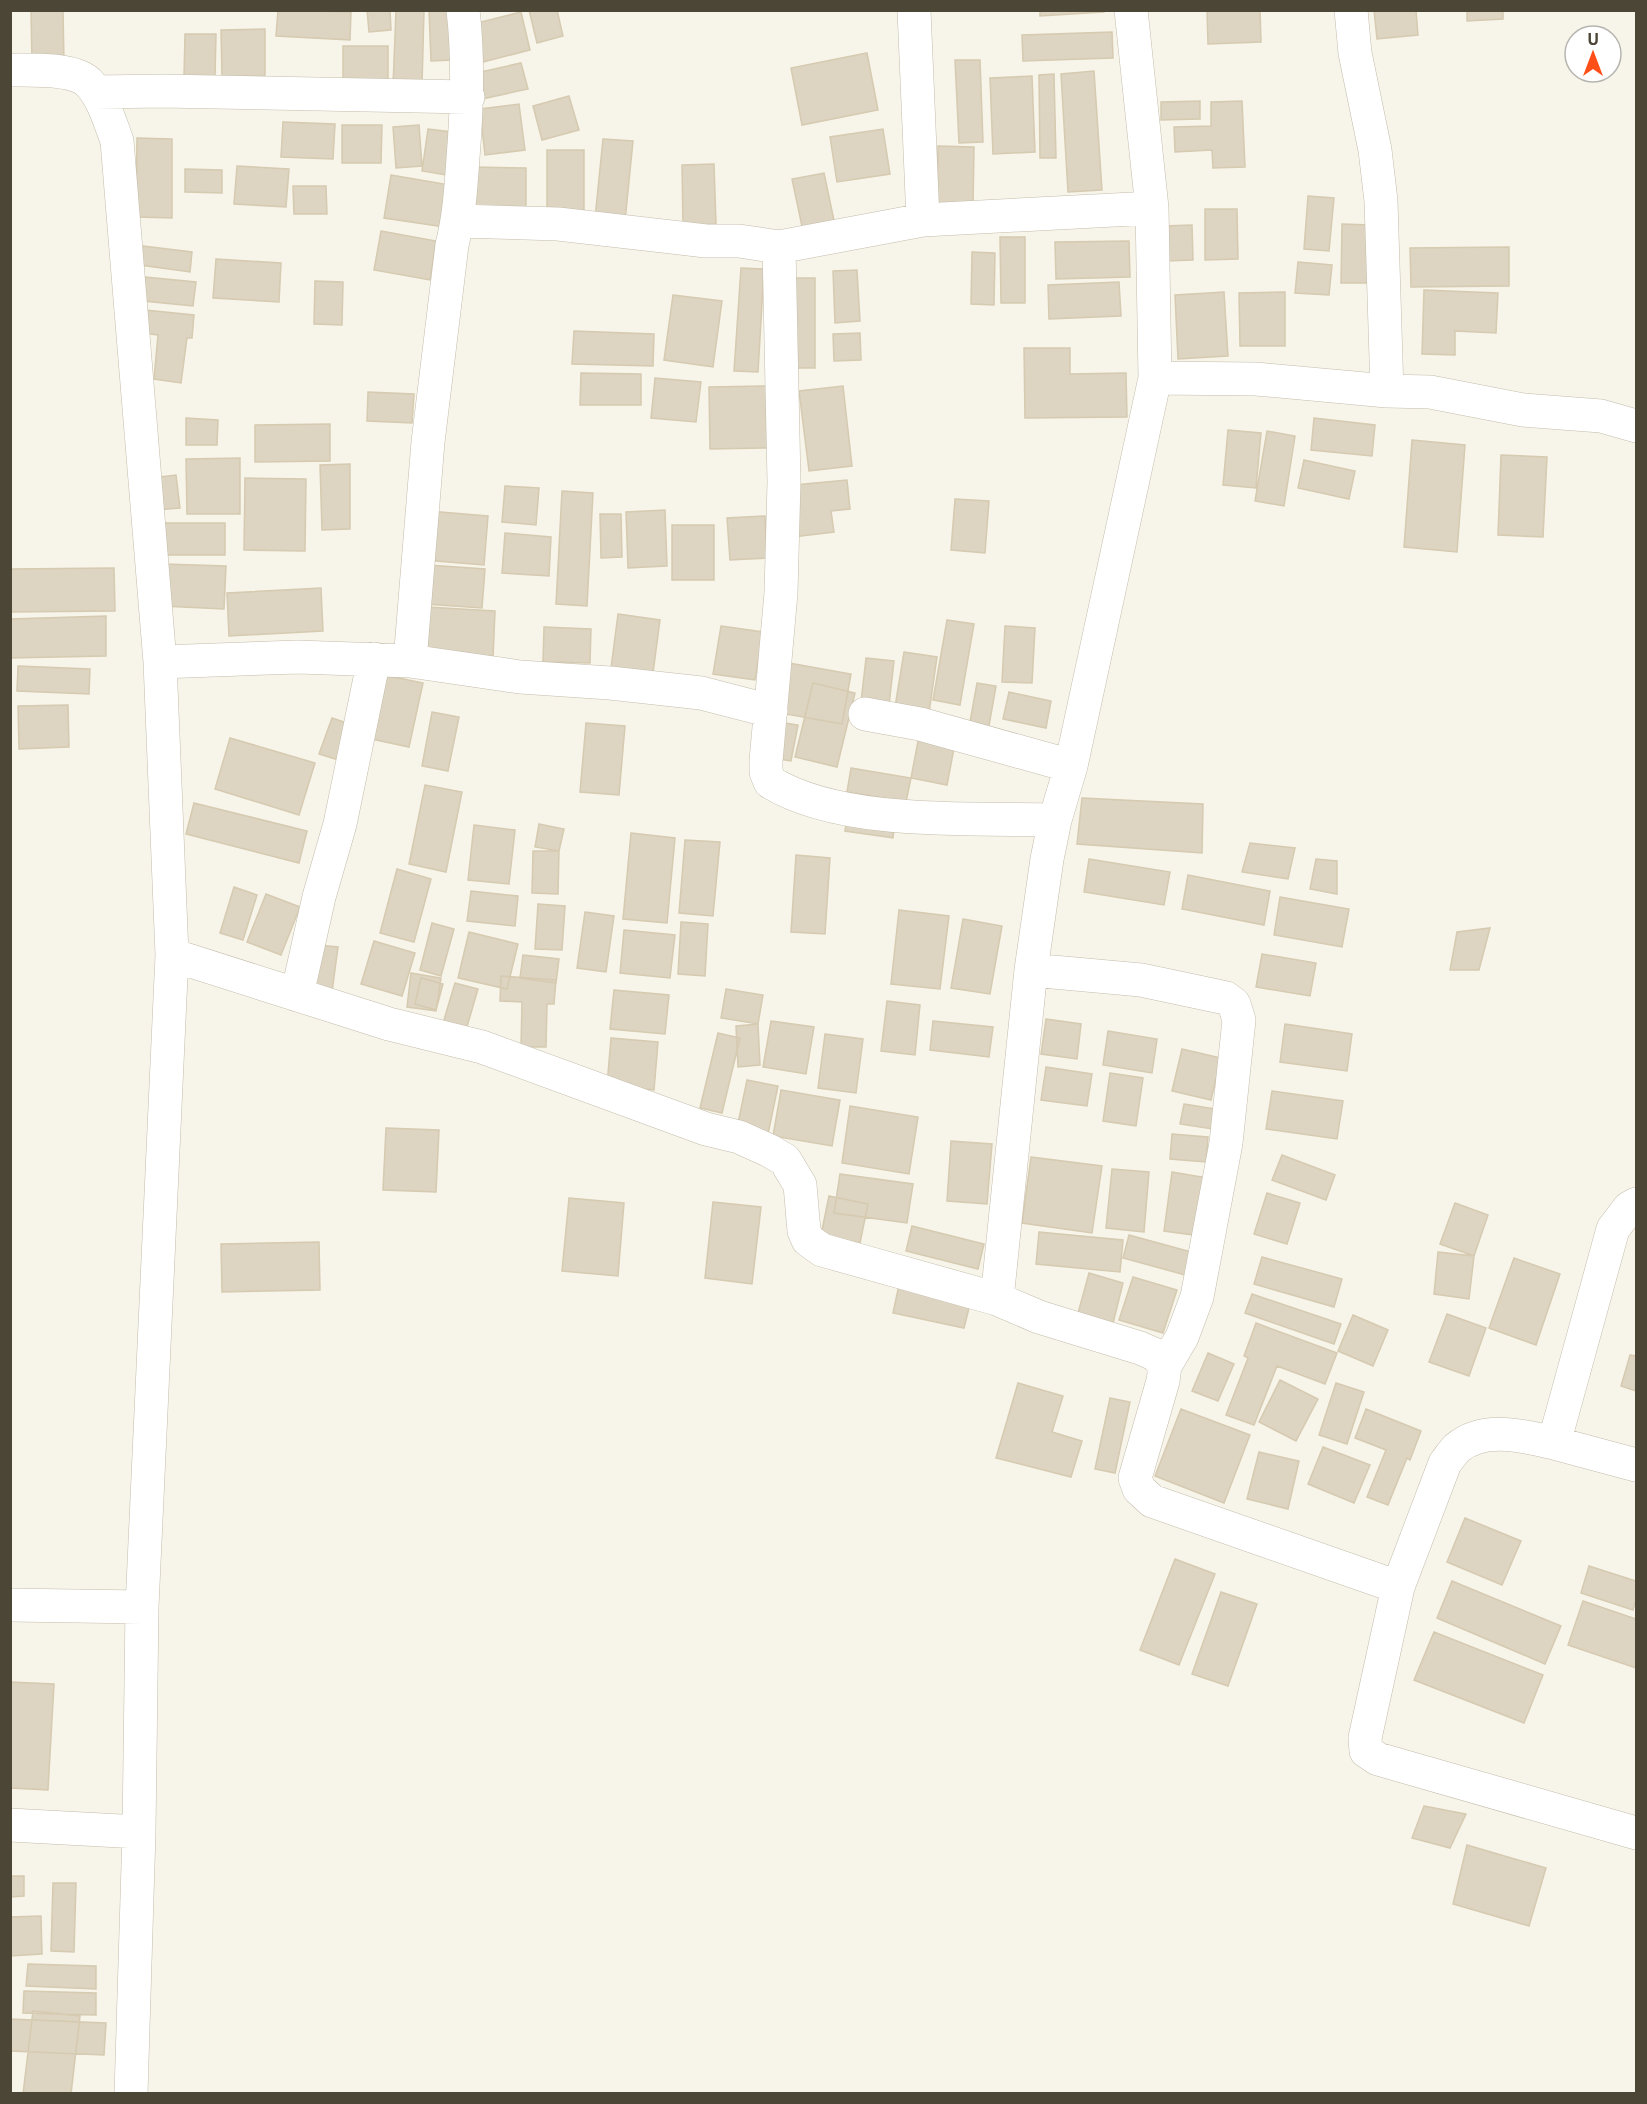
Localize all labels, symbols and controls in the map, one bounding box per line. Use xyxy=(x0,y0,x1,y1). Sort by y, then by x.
north arrow xyxy=(1563,24,1623,84)
text: U xyxy=(1587,30,1599,49)

